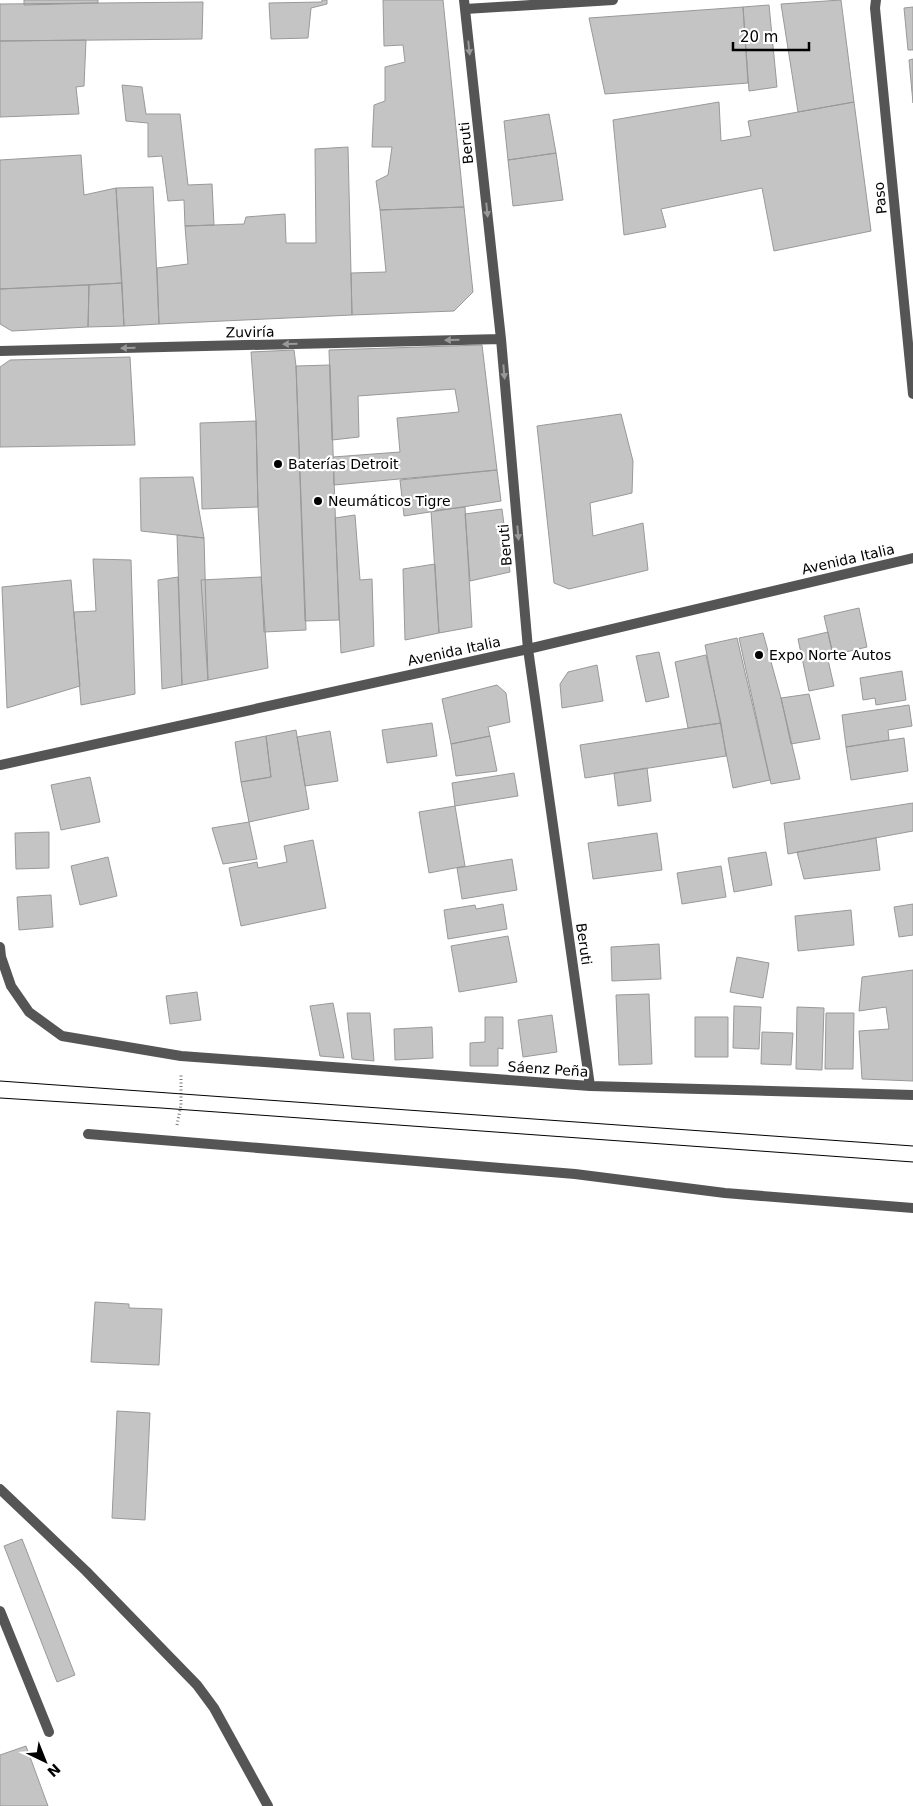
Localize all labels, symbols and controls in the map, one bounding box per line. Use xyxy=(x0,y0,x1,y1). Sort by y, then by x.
scale bar xyxy=(733,20,809,52)
text: 20 m xyxy=(740,28,778,46)
one-way arrow xyxy=(465,41,473,57)
street label: Beruti xyxy=(456,121,476,165)
street label: Paso xyxy=(870,181,890,215)
one-way arrow xyxy=(483,202,491,218)
street label: Zuviría xyxy=(225,324,275,340)
one-way arrow xyxy=(444,336,460,344)
one-way arrow xyxy=(282,340,298,348)
one-way arrow xyxy=(119,344,135,352)
one-way arrow xyxy=(500,364,508,380)
place label: Baterías Detroit xyxy=(288,456,399,472)
marker: Baterías Detroit xyxy=(272,458,284,470)
place label: Neumáticos Tigre xyxy=(328,493,451,509)
marker: Neumáticos Tigre xyxy=(312,495,324,507)
street label: Beruti xyxy=(495,523,515,567)
one-way arrow xyxy=(514,526,522,542)
street label: Avenida Italia xyxy=(800,541,896,577)
street label: Avenida Italia xyxy=(406,633,502,669)
place label: Expo Norte Autos xyxy=(769,647,891,663)
marker: Expo Norte Autos xyxy=(753,649,765,661)
street label: Beruti xyxy=(573,922,595,966)
street label: Sáenz Peña xyxy=(507,1058,589,1080)
north arrow xyxy=(20,1736,70,1786)
text: N xyxy=(44,1761,64,1780)

